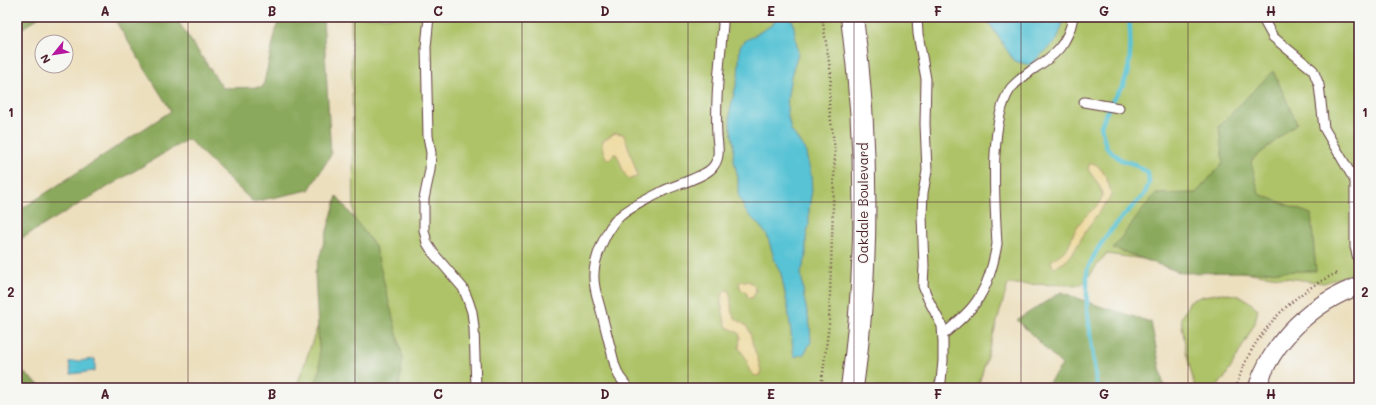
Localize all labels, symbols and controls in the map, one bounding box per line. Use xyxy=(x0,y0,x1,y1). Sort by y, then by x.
text: A xyxy=(100,2,110,19)
text: B xyxy=(268,2,277,19)
text: C xyxy=(433,2,443,19)
text: D xyxy=(600,2,610,19)
text: E xyxy=(767,2,775,19)
text: F xyxy=(934,2,942,19)
text: G xyxy=(1099,2,1109,19)
text: H xyxy=(1266,2,1276,19)
north arrow xyxy=(34,34,74,74)
text: N xyxy=(36,52,53,67)
text: 1 xyxy=(8,103,14,120)
text: 1 xyxy=(1362,103,1368,120)
street label: Oakdale Boulevard xyxy=(854,142,871,264)
text: 2 xyxy=(7,283,15,300)
text: 2 xyxy=(1361,283,1369,300)
text: A xyxy=(100,385,110,402)
text: B xyxy=(268,385,277,402)
text: C xyxy=(433,385,443,402)
text: D xyxy=(600,385,610,402)
text: E xyxy=(767,385,775,402)
text: F xyxy=(934,385,942,402)
text: G xyxy=(1099,385,1109,402)
text: H xyxy=(1266,385,1276,402)

